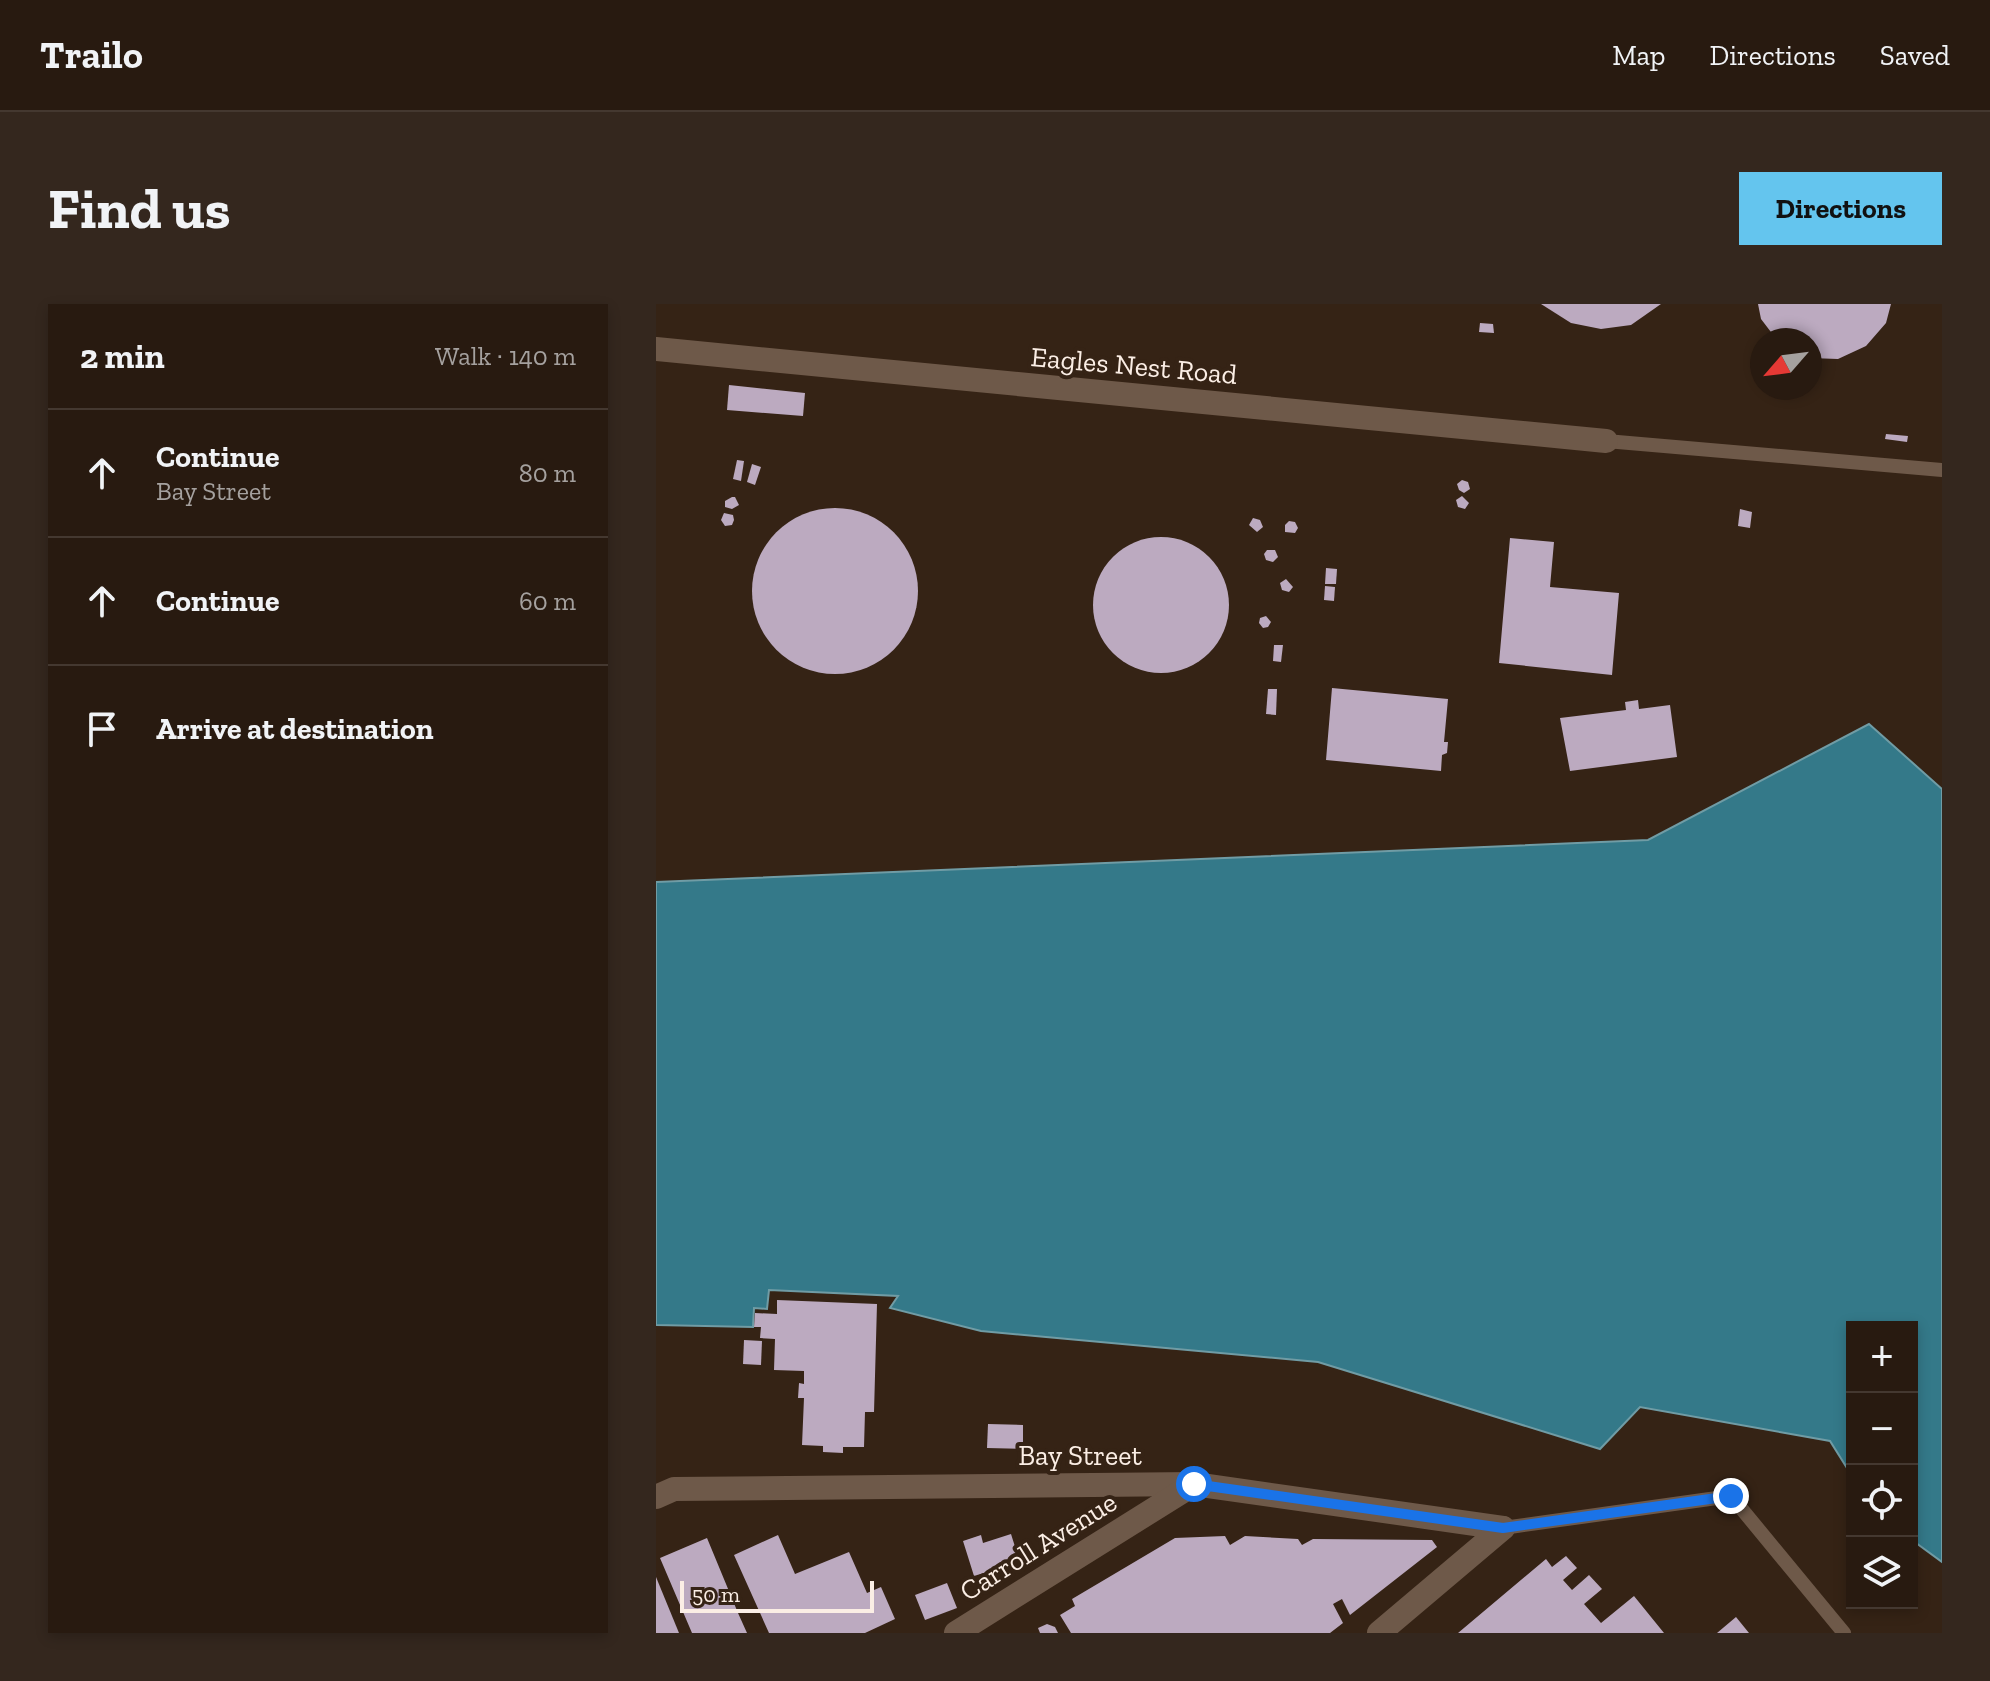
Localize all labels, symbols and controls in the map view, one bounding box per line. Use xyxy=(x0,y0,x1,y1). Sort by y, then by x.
text: Trailo xyxy=(40,32,143,78)
text: Map xyxy=(1612,39,1665,72)
text: Directions xyxy=(1709,39,1836,72)
text: Saved xyxy=(1880,39,1950,72)
button: Directions xyxy=(1739,172,1942,245)
text: Find us xyxy=(48,175,231,242)
north arrow xyxy=(1750,328,1822,400)
text: 2 min xyxy=(80,336,165,377)
text: Walk · 140 m xyxy=(435,340,576,372)
street label: Eagles Nest Road xyxy=(1029,340,1238,391)
text: Continue xyxy=(156,439,280,475)
icon: ahead xyxy=(80,451,124,495)
text: 80 m xyxy=(519,457,576,489)
text: Bay Street xyxy=(156,475,271,507)
icon: ahead xyxy=(80,579,124,623)
text: Continue xyxy=(156,583,280,619)
text: 60 m xyxy=(519,585,576,617)
icon: arrive xyxy=(80,707,124,751)
text: Arrive at destination xyxy=(156,711,433,747)
map controls xyxy=(1846,1321,1918,1609)
button: + xyxy=(1846,1321,1918,1393)
button: − xyxy=(1846,1393,1918,1465)
street label: Bay Street xyxy=(1018,1439,1142,1472)
button: locate xyxy=(1846,1465,1918,1537)
route start xyxy=(1176,1466,1212,1502)
route end xyxy=(1713,1478,1749,1514)
street label: Carroll Avenue xyxy=(954,1485,1123,1608)
button: layers xyxy=(1846,1537,1918,1609)
scale bar xyxy=(680,1577,874,1613)
text: 50 m xyxy=(692,1581,740,1608)

